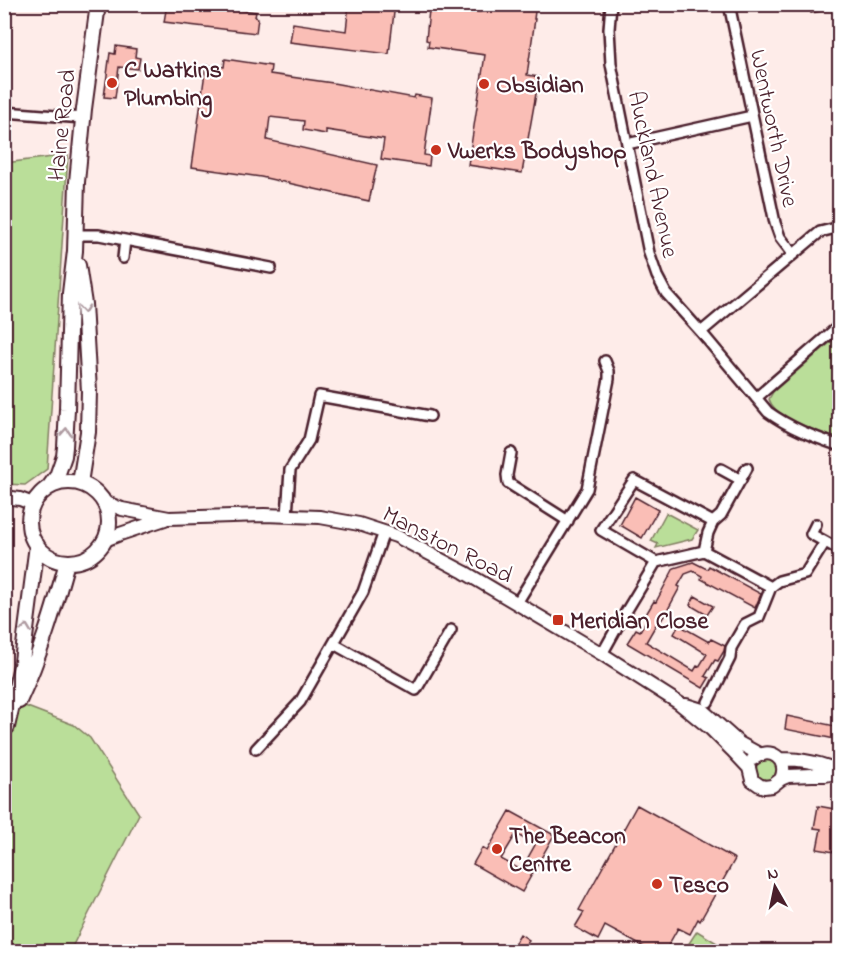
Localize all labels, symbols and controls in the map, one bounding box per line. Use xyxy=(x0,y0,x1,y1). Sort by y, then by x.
street label: Wentworth Drive xyxy=(739,47,806,211)
place label: C Watkins Plumbing xyxy=(124,54,222,118)
street label: Haine Road xyxy=(40,67,87,183)
place label: Obsidian xyxy=(496,69,584,104)
marker: C Watkins Plumbing xyxy=(105,76,119,90)
marker: Obsidian xyxy=(477,77,491,91)
street label: Auckland Avenue xyxy=(617,88,686,261)
place label: Vwerks Bodyshop xyxy=(447,135,627,171)
marker: Vwerks Bodyshop xyxy=(429,143,443,157)
one-way arrow xyxy=(77,305,90,314)
one-way arrow xyxy=(59,428,72,437)
street label: Manston Road xyxy=(376,498,519,594)
place label: Meridian Close xyxy=(570,605,710,640)
marker: Meridian Close xyxy=(551,613,565,627)
one-way arrow xyxy=(19,624,32,633)
place label: The Beacon Centre xyxy=(509,820,626,883)
marker: The Beacon Centre xyxy=(490,842,504,856)
north arrow xyxy=(745,857,805,917)
text: N xyxy=(766,861,780,887)
place label: Tesco xyxy=(669,869,729,904)
marker: Tesco xyxy=(650,877,664,891)

